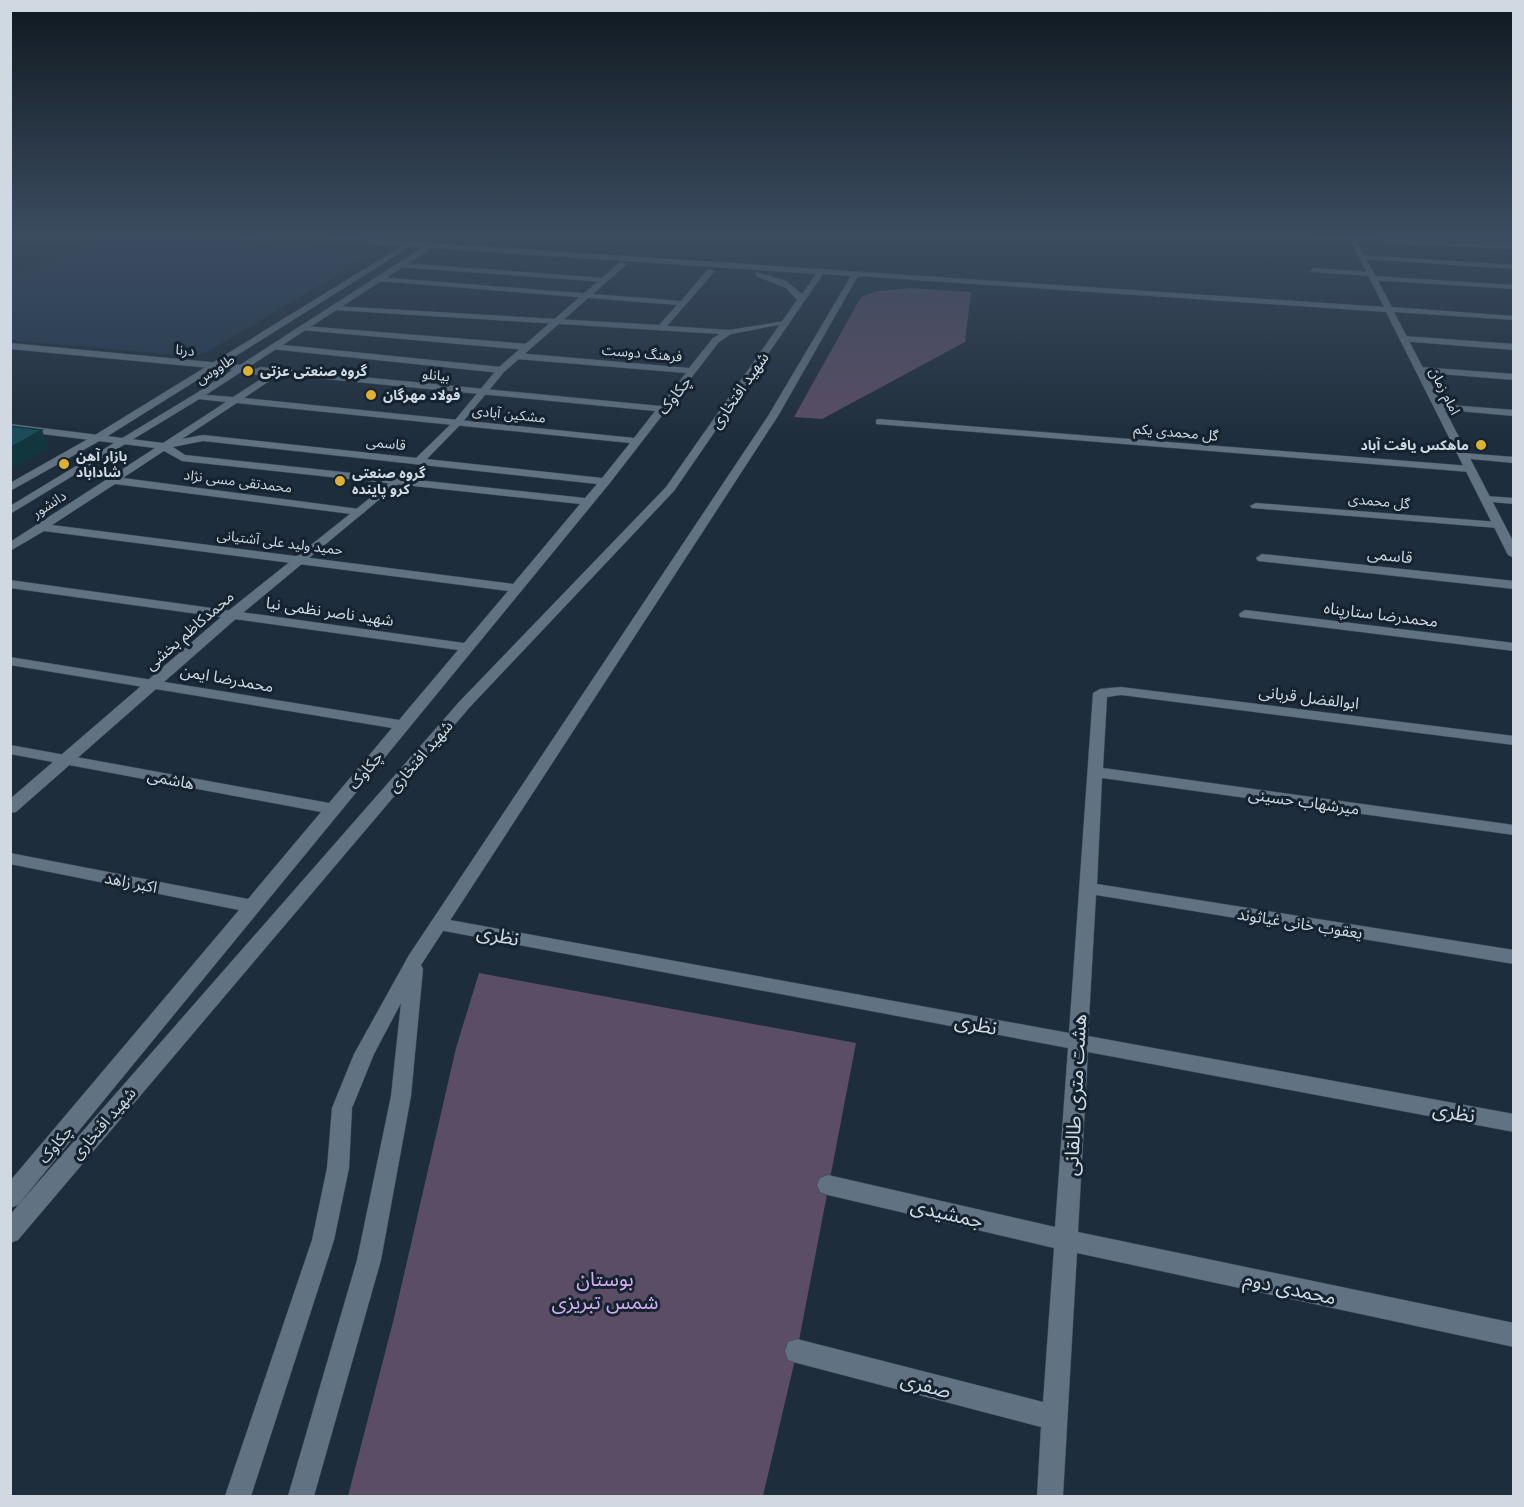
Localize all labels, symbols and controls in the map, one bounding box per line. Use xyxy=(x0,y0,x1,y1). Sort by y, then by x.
street label: درنا xyxy=(174,339,196,360)
street label: فرهنگ دوست xyxy=(601,340,683,365)
street label: شهید افتخاری xyxy=(704,347,774,433)
street label: طاووس xyxy=(191,349,238,388)
place label: گروه صنعتی عزتی xyxy=(260,361,368,380)
marker: گروه صنعتی عزتی xyxy=(241,364,255,378)
street label: بیانلو xyxy=(421,364,451,385)
street label: امام زمان xyxy=(1424,364,1465,419)
street label: چکاوک xyxy=(652,371,696,419)
place label: فولاد مهرگان xyxy=(383,385,460,404)
marker: فولاد مهرگان xyxy=(364,388,378,402)
street label: مشکین آبادی xyxy=(471,400,547,427)
street label: گل محمدی یکم xyxy=(1133,418,1219,447)
street label: قاسمی xyxy=(365,431,407,454)
place label: ماهکس یافت آباد xyxy=(1360,435,1469,454)
marker: ماهکس یافت آباد xyxy=(1474,438,1488,452)
place label: بازار آهن شاداباد xyxy=(76,446,128,481)
marker: بازار آهن شاداباد xyxy=(57,457,71,471)
place label: گروه صنعتی کرو پاینده xyxy=(352,463,426,499)
street label: محمدتقی مسی نژاد xyxy=(183,464,293,497)
marker: گروه صنعتی کرو پاینده xyxy=(333,474,347,488)
street label: دانشور xyxy=(27,485,70,522)
street label: گل محمدی xyxy=(1347,488,1411,513)
street label: حمید ولید علی آشتیانی xyxy=(216,524,344,559)
street label: قاسمی xyxy=(1366,542,1414,568)
street label: محمدکاظم بخشی xyxy=(140,585,240,676)
street label: شهید ناصر نظمی نیا xyxy=(265,591,395,631)
street label: محمدرضا ستارپناه xyxy=(1323,596,1439,632)
street label: محمدرضا ایمن xyxy=(179,659,275,697)
street label: ابوالفضل قربانی xyxy=(1258,680,1360,714)
street label: شهید افتخاری xyxy=(382,715,458,797)
street label: چکاوک xyxy=(343,746,387,794)
street label: هاشمی xyxy=(146,764,196,794)
street label: میرشهاب حسینی xyxy=(1247,782,1361,820)
street label: اکبر زاهد xyxy=(103,866,159,898)
street label: یعقوب خانی غیاثوند xyxy=(1236,902,1364,944)
street label: نظری xyxy=(475,917,522,952)
street label: نظری xyxy=(953,1006,1000,1041)
street label: هشت متری طالقانی xyxy=(1057,1013,1092,1177)
street label: شهید افتخاری xyxy=(65,1082,141,1164)
street label: نظری xyxy=(1431,1095,1477,1129)
street label: چکاوک xyxy=(33,1120,77,1168)
street label: جمشیدی xyxy=(908,1191,986,1234)
park label: بوستان شمس تبریزی xyxy=(551,1265,659,1315)
street label: محمدی دوم xyxy=(1241,1265,1339,1312)
street label: صفری xyxy=(898,1365,954,1404)

